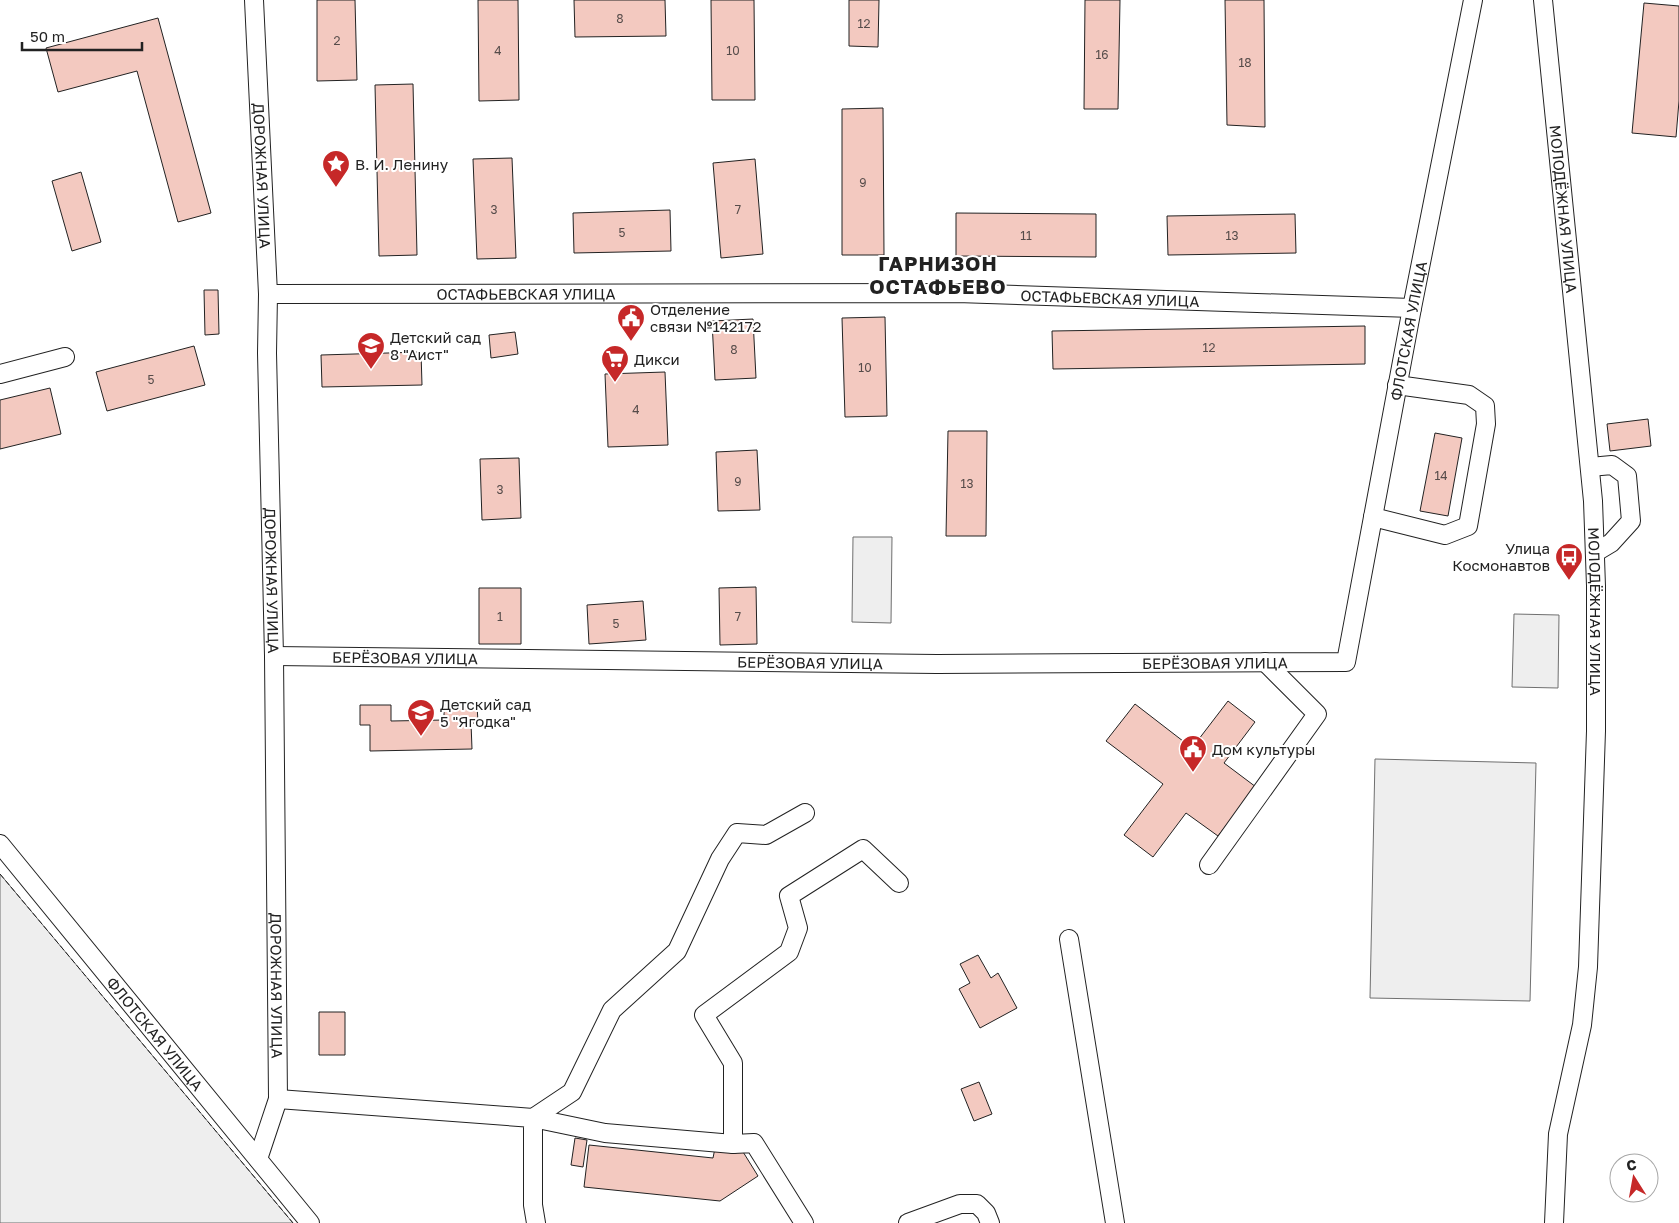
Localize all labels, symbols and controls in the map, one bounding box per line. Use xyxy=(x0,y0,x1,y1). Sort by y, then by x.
house number: 8 xyxy=(616,11,624,26)
house number: 12 xyxy=(858,16,870,31)
scale bar xyxy=(22,20,142,52)
text: 50 m xyxy=(30,27,65,45)
house number: 2 xyxy=(334,33,341,48)
house number: 4 xyxy=(494,43,502,58)
house number: 10 xyxy=(726,43,740,58)
house number: 16 xyxy=(1095,47,1109,62)
house number: 18 xyxy=(1238,55,1252,70)
street label: ДОРОЖНАЯ УЛИЦА xyxy=(250,103,275,249)
street label: МОЛОДЁЖНАЯ УЛИЦА xyxy=(1547,124,1581,294)
place icon: В. И. Ленину xyxy=(321,149,351,188)
place label: В. И. Ленину xyxy=(355,155,449,173)
house number: 9 xyxy=(859,175,867,190)
house number: 3 xyxy=(490,202,498,217)
house number: 7 xyxy=(735,202,741,217)
house number: 5 xyxy=(619,225,626,240)
house number: 11 xyxy=(1020,228,1032,243)
house number: 13 xyxy=(1226,228,1238,243)
district label: ГАРНИЗОН ОСТАФЬЕВО xyxy=(869,251,1007,298)
street label: ФЛОТСКАЯ УЛИЦА xyxy=(1386,259,1430,402)
street label: ОСТАФЬЕВСКАЯ УЛИЦА xyxy=(436,284,616,303)
street label: ОСТАФЬЕВСКАЯ УЛИЦА xyxy=(1020,286,1200,310)
place label: Отделение связи №142172 xyxy=(650,300,761,335)
public building icon: Отделение связи №142172 xyxy=(616,303,646,342)
place label: Детский сад 8 "Аист" xyxy=(390,328,481,363)
school or university icon: Детский сад 8 "Аист" xyxy=(356,331,386,370)
house number: 12 xyxy=(1203,340,1215,355)
house number: 8 xyxy=(730,342,738,357)
supermarket icon: Дикси xyxy=(600,344,630,383)
place label: Дикси xyxy=(634,350,680,368)
house number: 10 xyxy=(858,360,872,375)
house number: 5 xyxy=(148,372,155,387)
house number: 4 xyxy=(632,402,640,417)
house number: 14 xyxy=(1434,468,1448,483)
house number: 9 xyxy=(734,474,742,489)
house number: 13 xyxy=(961,476,973,491)
house number: 3 xyxy=(496,482,504,497)
street label: ДОРОЖНАЯ УЛИЦА xyxy=(262,508,283,654)
street label: МОЛОДЁЖНАЯ УЛИЦА xyxy=(1585,527,1605,696)
place label: Улица Космонавтов xyxy=(1452,539,1550,574)
bus stop icon: Улица Космонавтов xyxy=(1554,542,1584,581)
house number: 1 xyxy=(497,609,503,624)
house number: 7 xyxy=(735,609,741,624)
house number: 5 xyxy=(613,616,620,631)
street label: БЕРЁЗОВАЯ УЛИЦА xyxy=(332,648,478,667)
street label: БЕРЁЗОВАЯ УЛИЦА xyxy=(737,653,883,672)
street label: БЕРЁЗОВАЯ УЛИЦА xyxy=(1142,653,1288,672)
place label: Детский сад 5 "Ягодка" xyxy=(440,695,531,730)
school or university icon: Детский сад 5 "Ягодка" xyxy=(406,698,436,737)
public building icon: Дом культуры xyxy=(1178,734,1208,773)
place label: Дом культуры xyxy=(1212,740,1315,758)
street label: ДОРОЖНАЯ УЛИЦА xyxy=(267,913,287,1059)
street label: ФЛОТСКАЯ УЛИЦА xyxy=(103,973,207,1094)
north arrow xyxy=(1609,1153,1659,1203)
text: С xyxy=(1625,1155,1638,1174)

